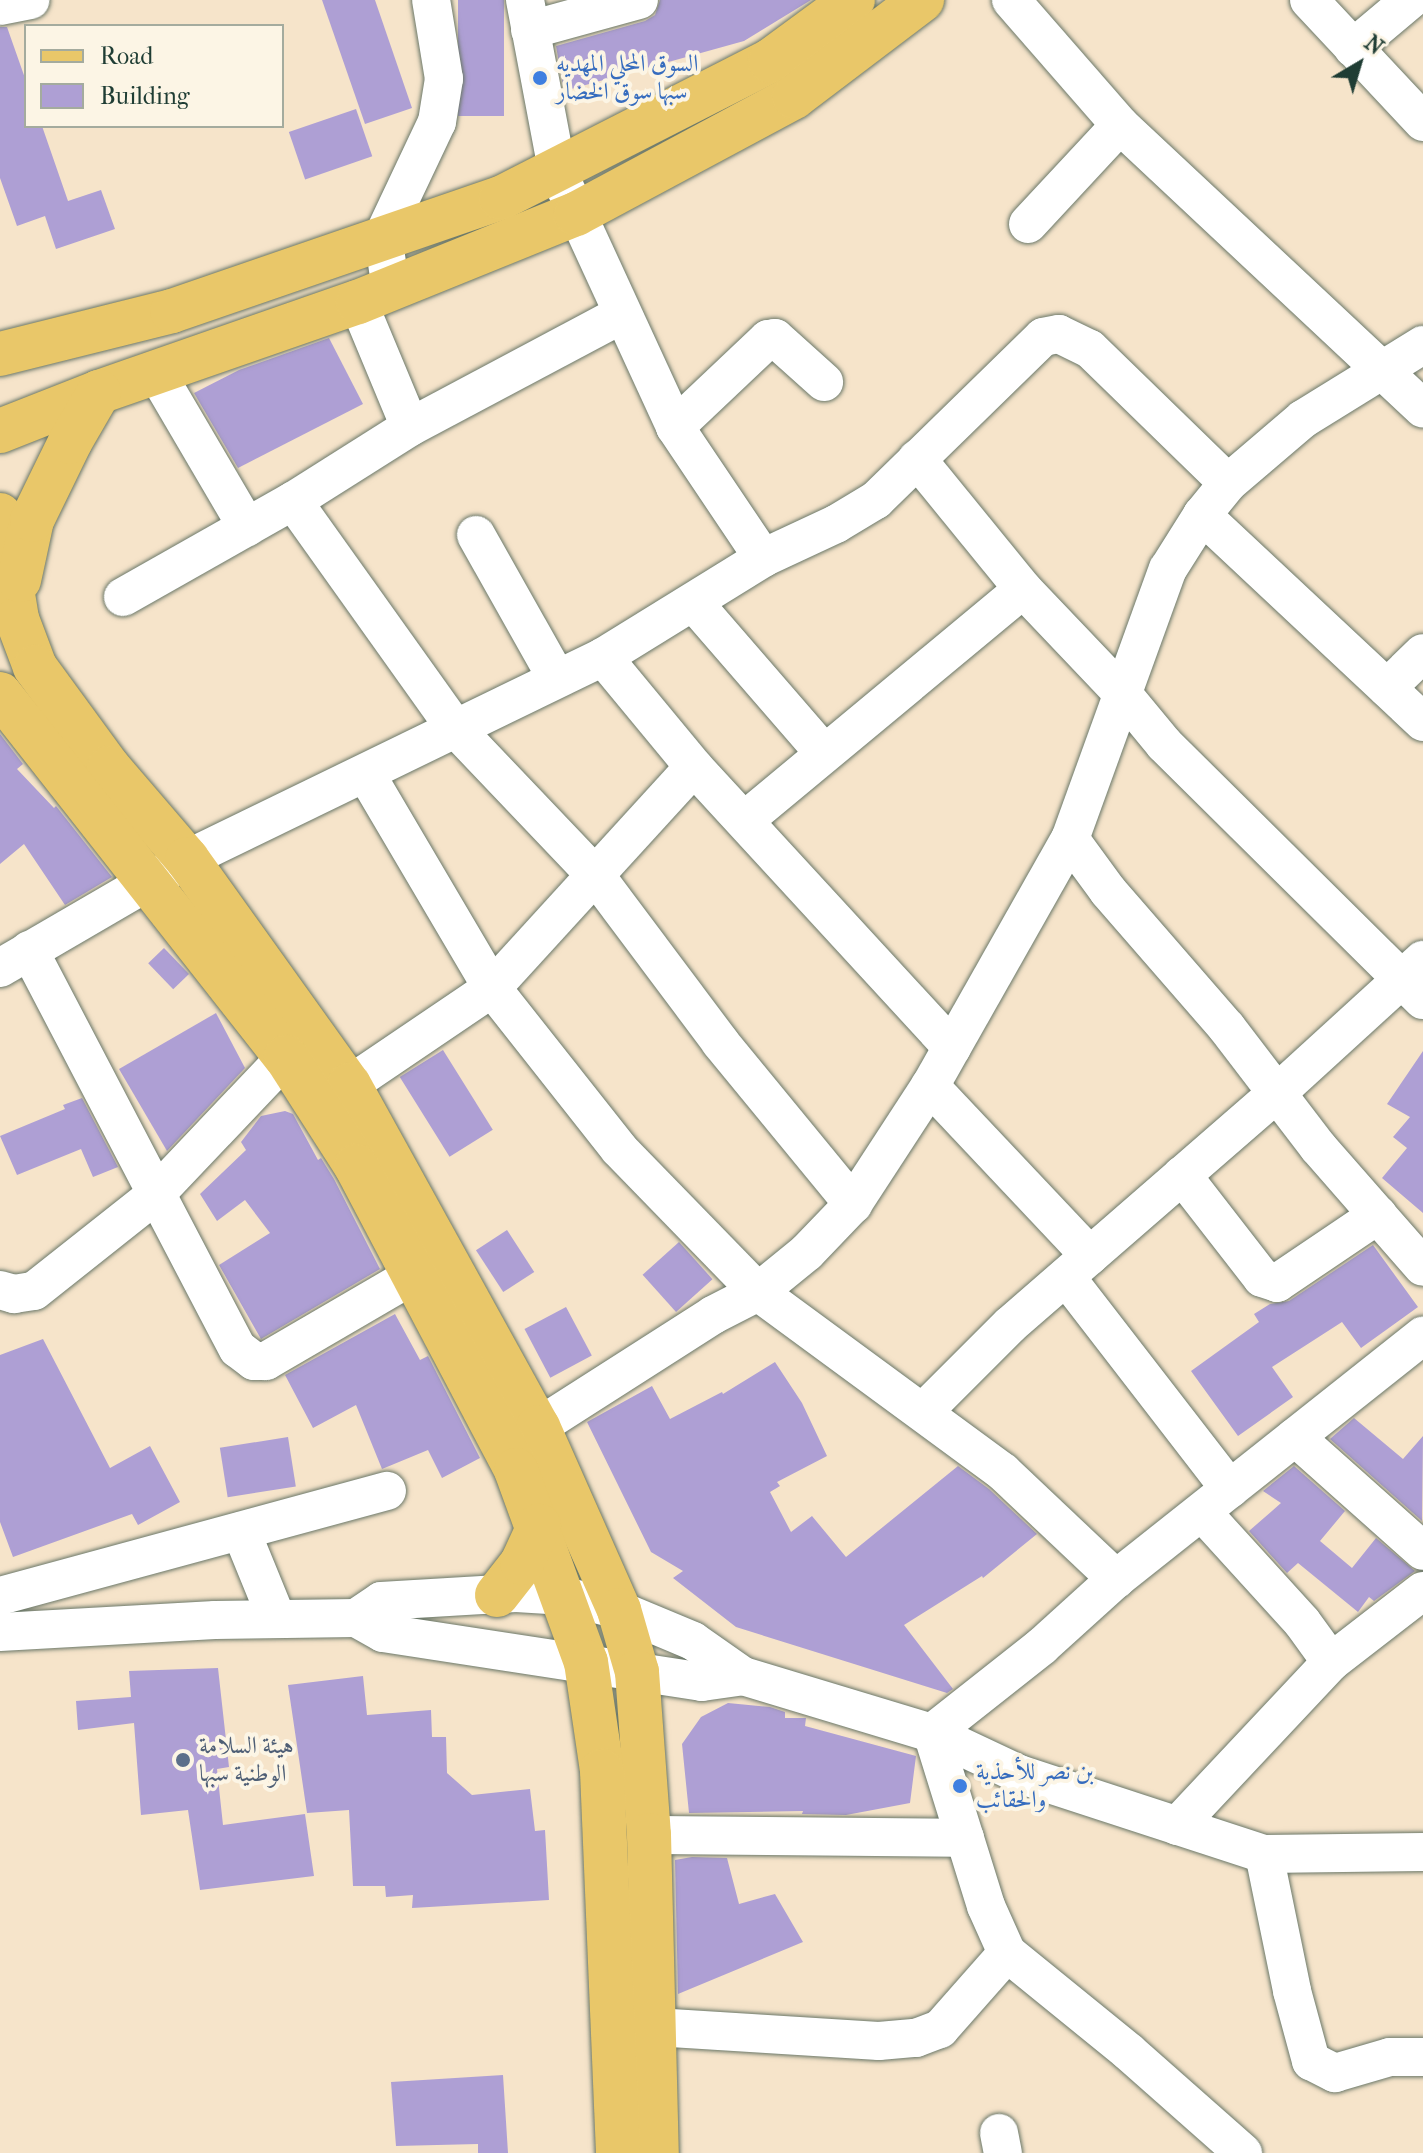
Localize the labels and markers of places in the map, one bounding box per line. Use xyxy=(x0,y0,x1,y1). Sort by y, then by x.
place label: السوق المحلي المهديه سبها سوق الخضار xyxy=(556,50,698,106)
marker: السوق المحلي المهديه سبها سوق الخضار xyxy=(531,69,549,87)
place label: هيئة السلامة الوطنية سبها xyxy=(199,1732,294,1788)
marker: هيئة السلامة الوطنية سبها xyxy=(174,1751,192,1769)
place label: بن نصر للأحذية والحقائب xyxy=(976,1758,1094,1814)
marker: بن نصر للأحذية والحقائب xyxy=(951,1777,969,1795)

